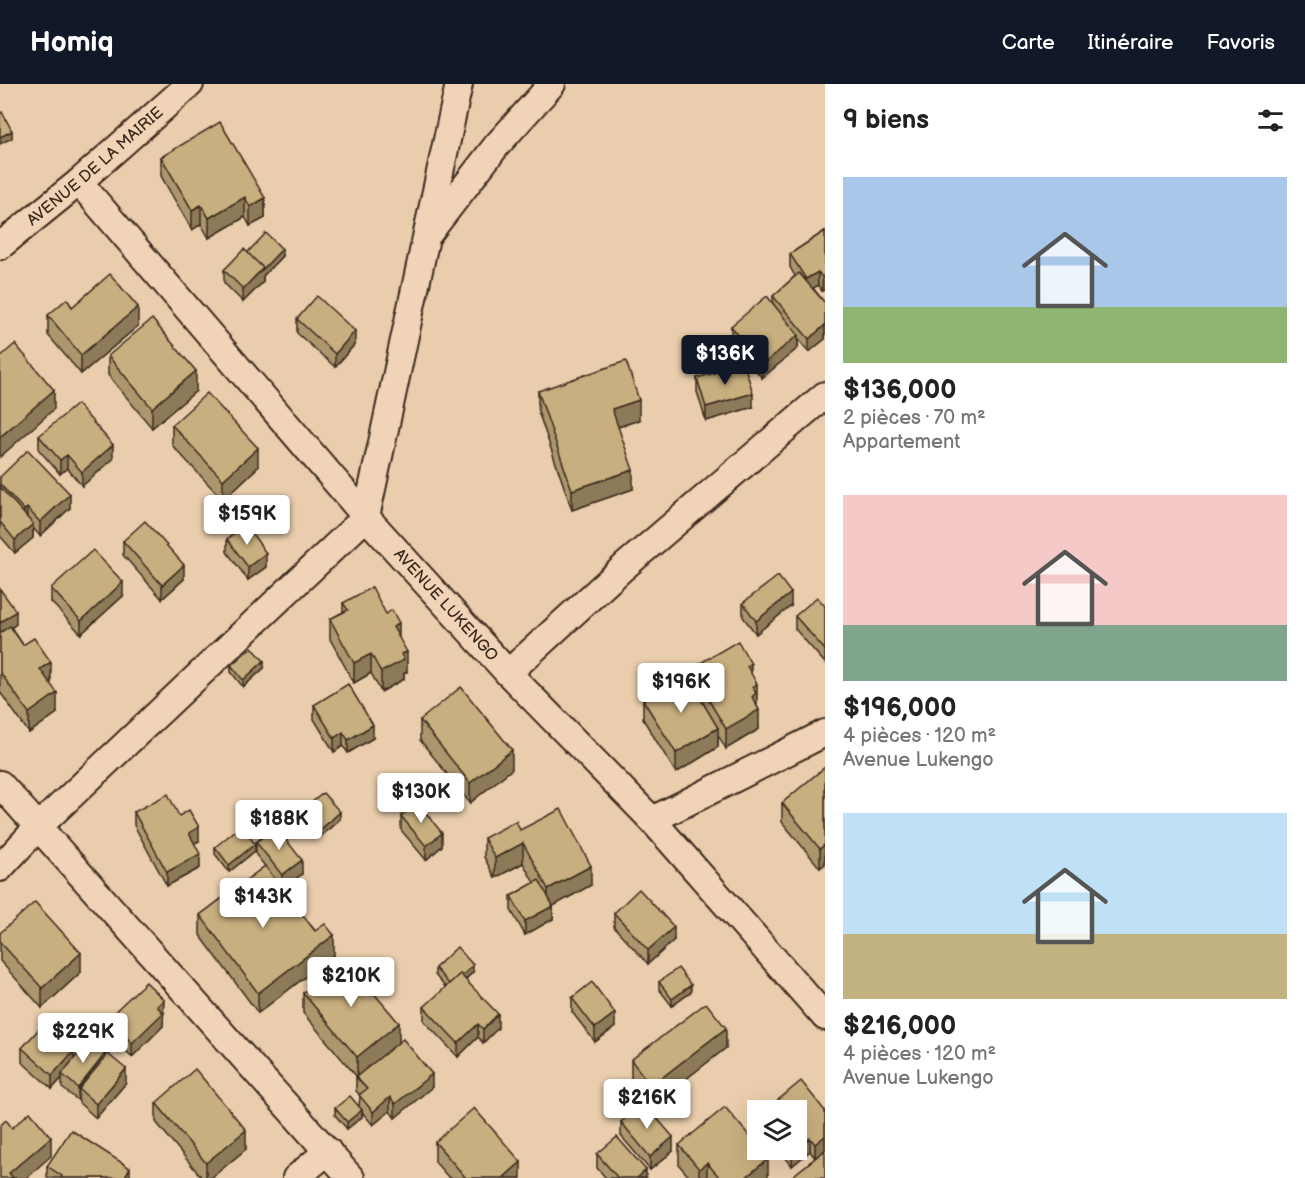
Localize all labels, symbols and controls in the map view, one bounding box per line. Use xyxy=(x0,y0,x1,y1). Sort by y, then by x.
text: Homiq xyxy=(30,26,114,59)
text: Carte xyxy=(1002,30,1055,55)
text: Itinéraire xyxy=(1088,30,1174,55)
text: Favoris xyxy=(1207,30,1275,55)
street label: AVENUE DE LA MAIRIE xyxy=(23,103,167,230)
icon: filters xyxy=(1254,104,1287,137)
text: 9 biens xyxy=(843,105,929,136)
icon: home xyxy=(1011,216,1119,324)
pin: $136K xyxy=(683,335,767,386)
text: $136K xyxy=(696,342,755,366)
text: $136,000 xyxy=(843,375,956,406)
text: 2 pièces · 70 m² xyxy=(843,406,986,430)
text: Appartement xyxy=(843,430,960,454)
pin: $159K xyxy=(205,495,289,546)
text: $159K xyxy=(218,502,276,526)
icon: home xyxy=(1011,534,1119,642)
street label: AVENUE LUKENGO xyxy=(390,545,502,665)
pin: $196K xyxy=(639,663,723,714)
text: $196K xyxy=(651,670,711,694)
text: $196,000 xyxy=(843,693,956,724)
text: 4 pièces · 120 m² xyxy=(843,724,996,748)
text: Avenue Lukengo xyxy=(843,748,994,772)
pin: $130K xyxy=(379,773,463,824)
text: $130K xyxy=(391,780,451,804)
pin: $188K xyxy=(237,800,321,851)
text: $188K xyxy=(249,807,309,831)
icon: home xyxy=(1011,852,1119,960)
pin: $143K xyxy=(221,878,305,929)
text: $143K xyxy=(234,885,292,909)
pin: $210K xyxy=(309,957,393,1008)
text: $210K xyxy=(321,964,381,988)
text: $216,000 xyxy=(843,1011,956,1042)
pin: $229K xyxy=(41,1013,125,1064)
text: $229K xyxy=(52,1020,114,1044)
text: 4 pièces · 120 m² xyxy=(843,1042,996,1066)
text: Avenue Lukengo xyxy=(843,1066,994,1090)
pin: $216K xyxy=(605,1079,689,1130)
text: $216K xyxy=(618,1086,676,1110)
map controls xyxy=(747,1100,807,1160)
button: layers xyxy=(747,1100,807,1160)

